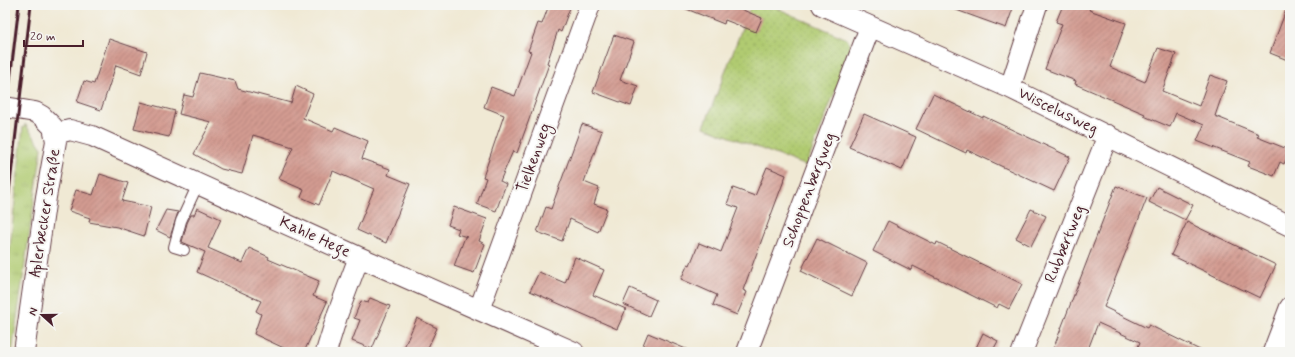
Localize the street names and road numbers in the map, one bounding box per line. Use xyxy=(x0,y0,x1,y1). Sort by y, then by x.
street label: Wiscelusweg xyxy=(1015,83,1102,139)
street label: Tielkenweg xyxy=(512,120,557,196)
street label: Schoppenbergweg xyxy=(777,129,842,251)
street label: Aplerbecker Straße xyxy=(24,147,67,279)
street label: Rubbertweg xyxy=(1040,202,1090,286)
street label: Kahle Hege xyxy=(276,211,354,264)

